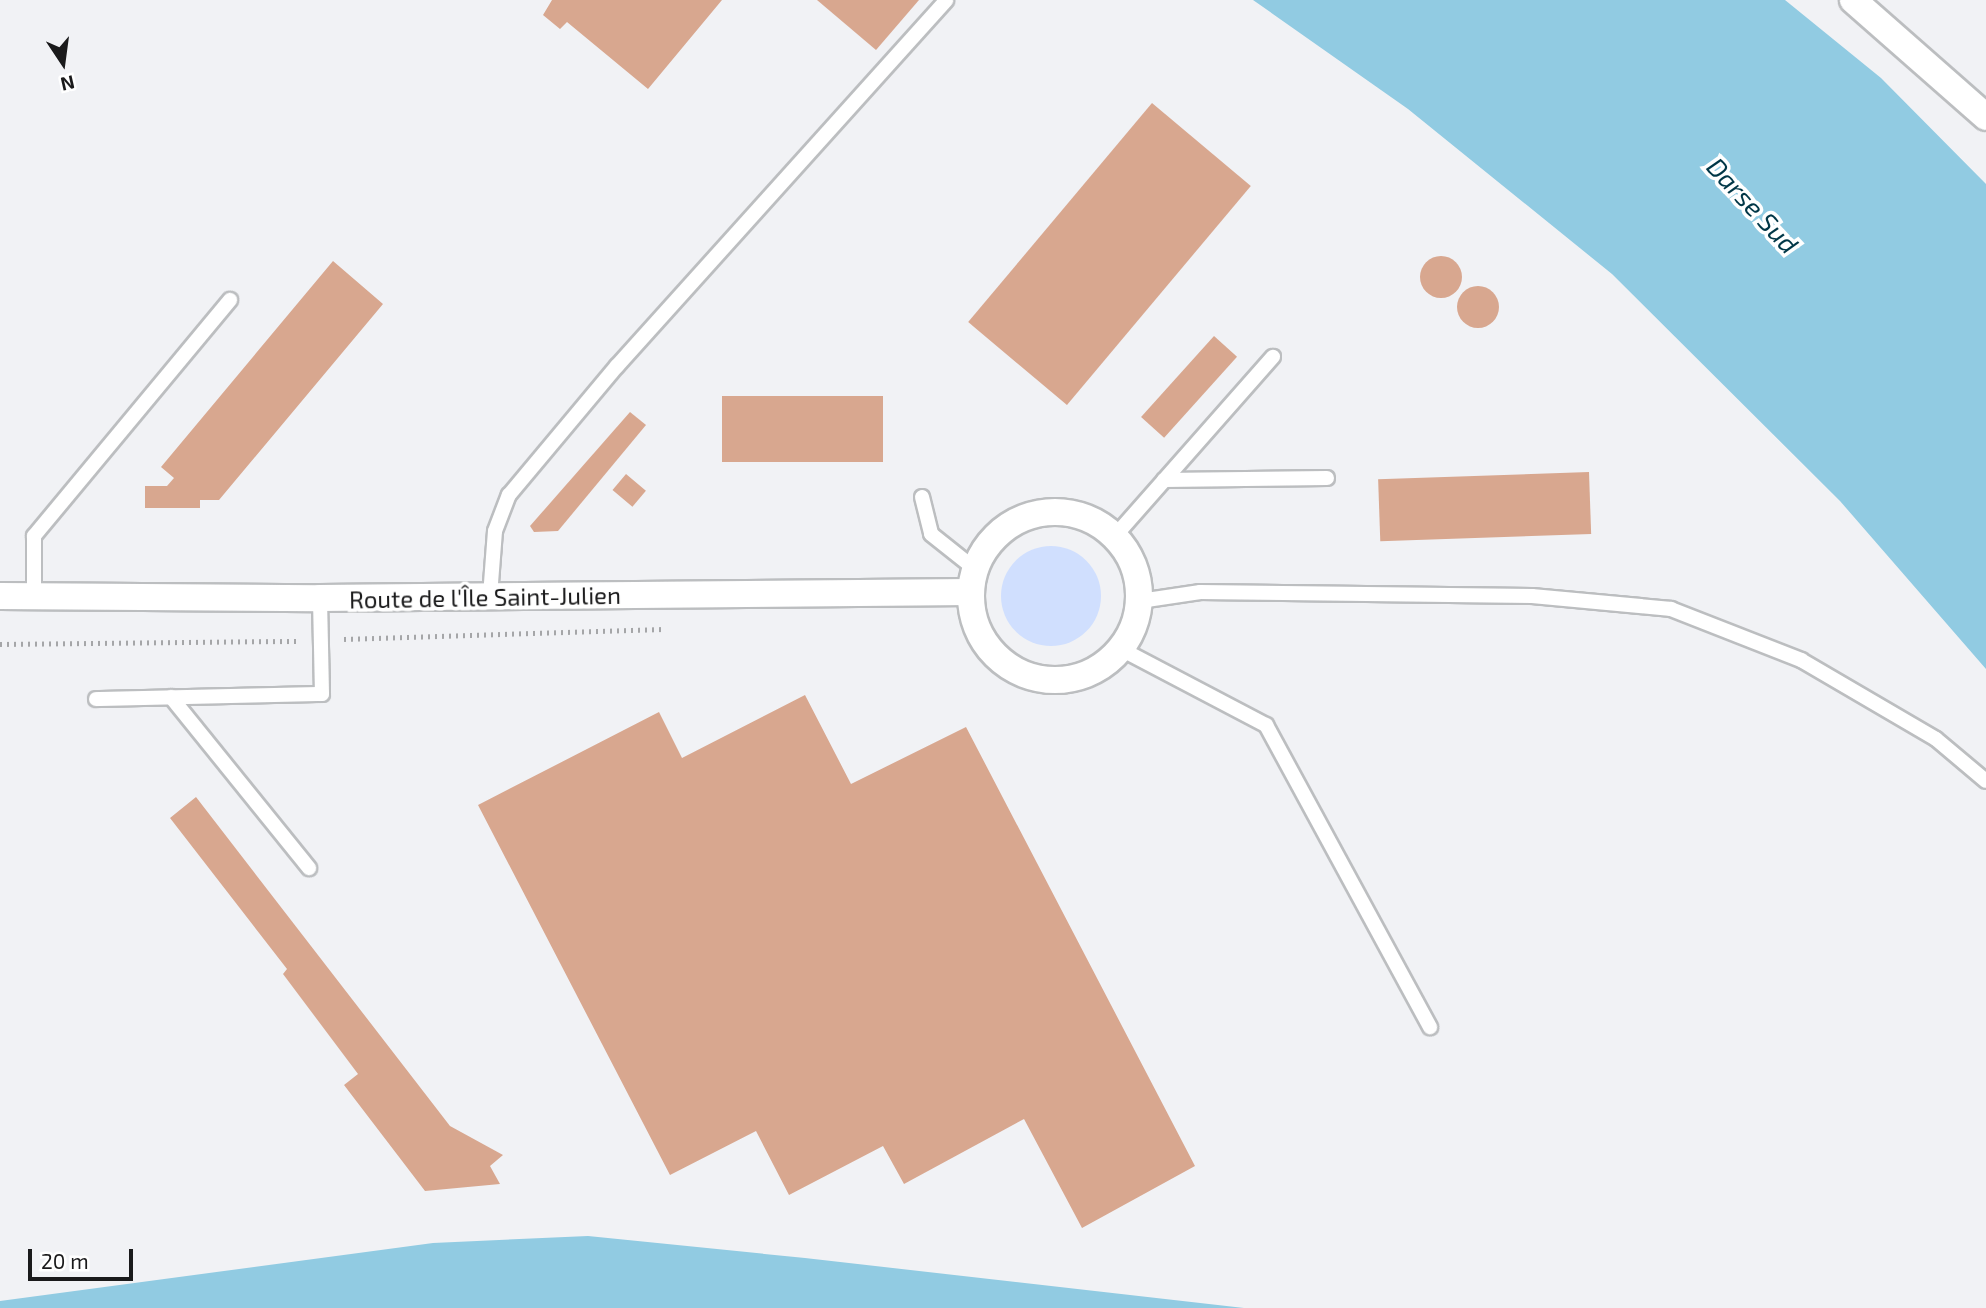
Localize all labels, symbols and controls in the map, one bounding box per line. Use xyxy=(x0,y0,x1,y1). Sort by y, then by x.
north arrow xyxy=(28,28,98,98)
text: N xyxy=(59,71,77,97)
water label: Darse Sud xyxy=(1701,151,1805,259)
street label: Route de l'Île Saint-Julien xyxy=(349,580,621,614)
scale bar xyxy=(32,1234,136,1278)
text: 20 m xyxy=(41,1248,89,1273)

